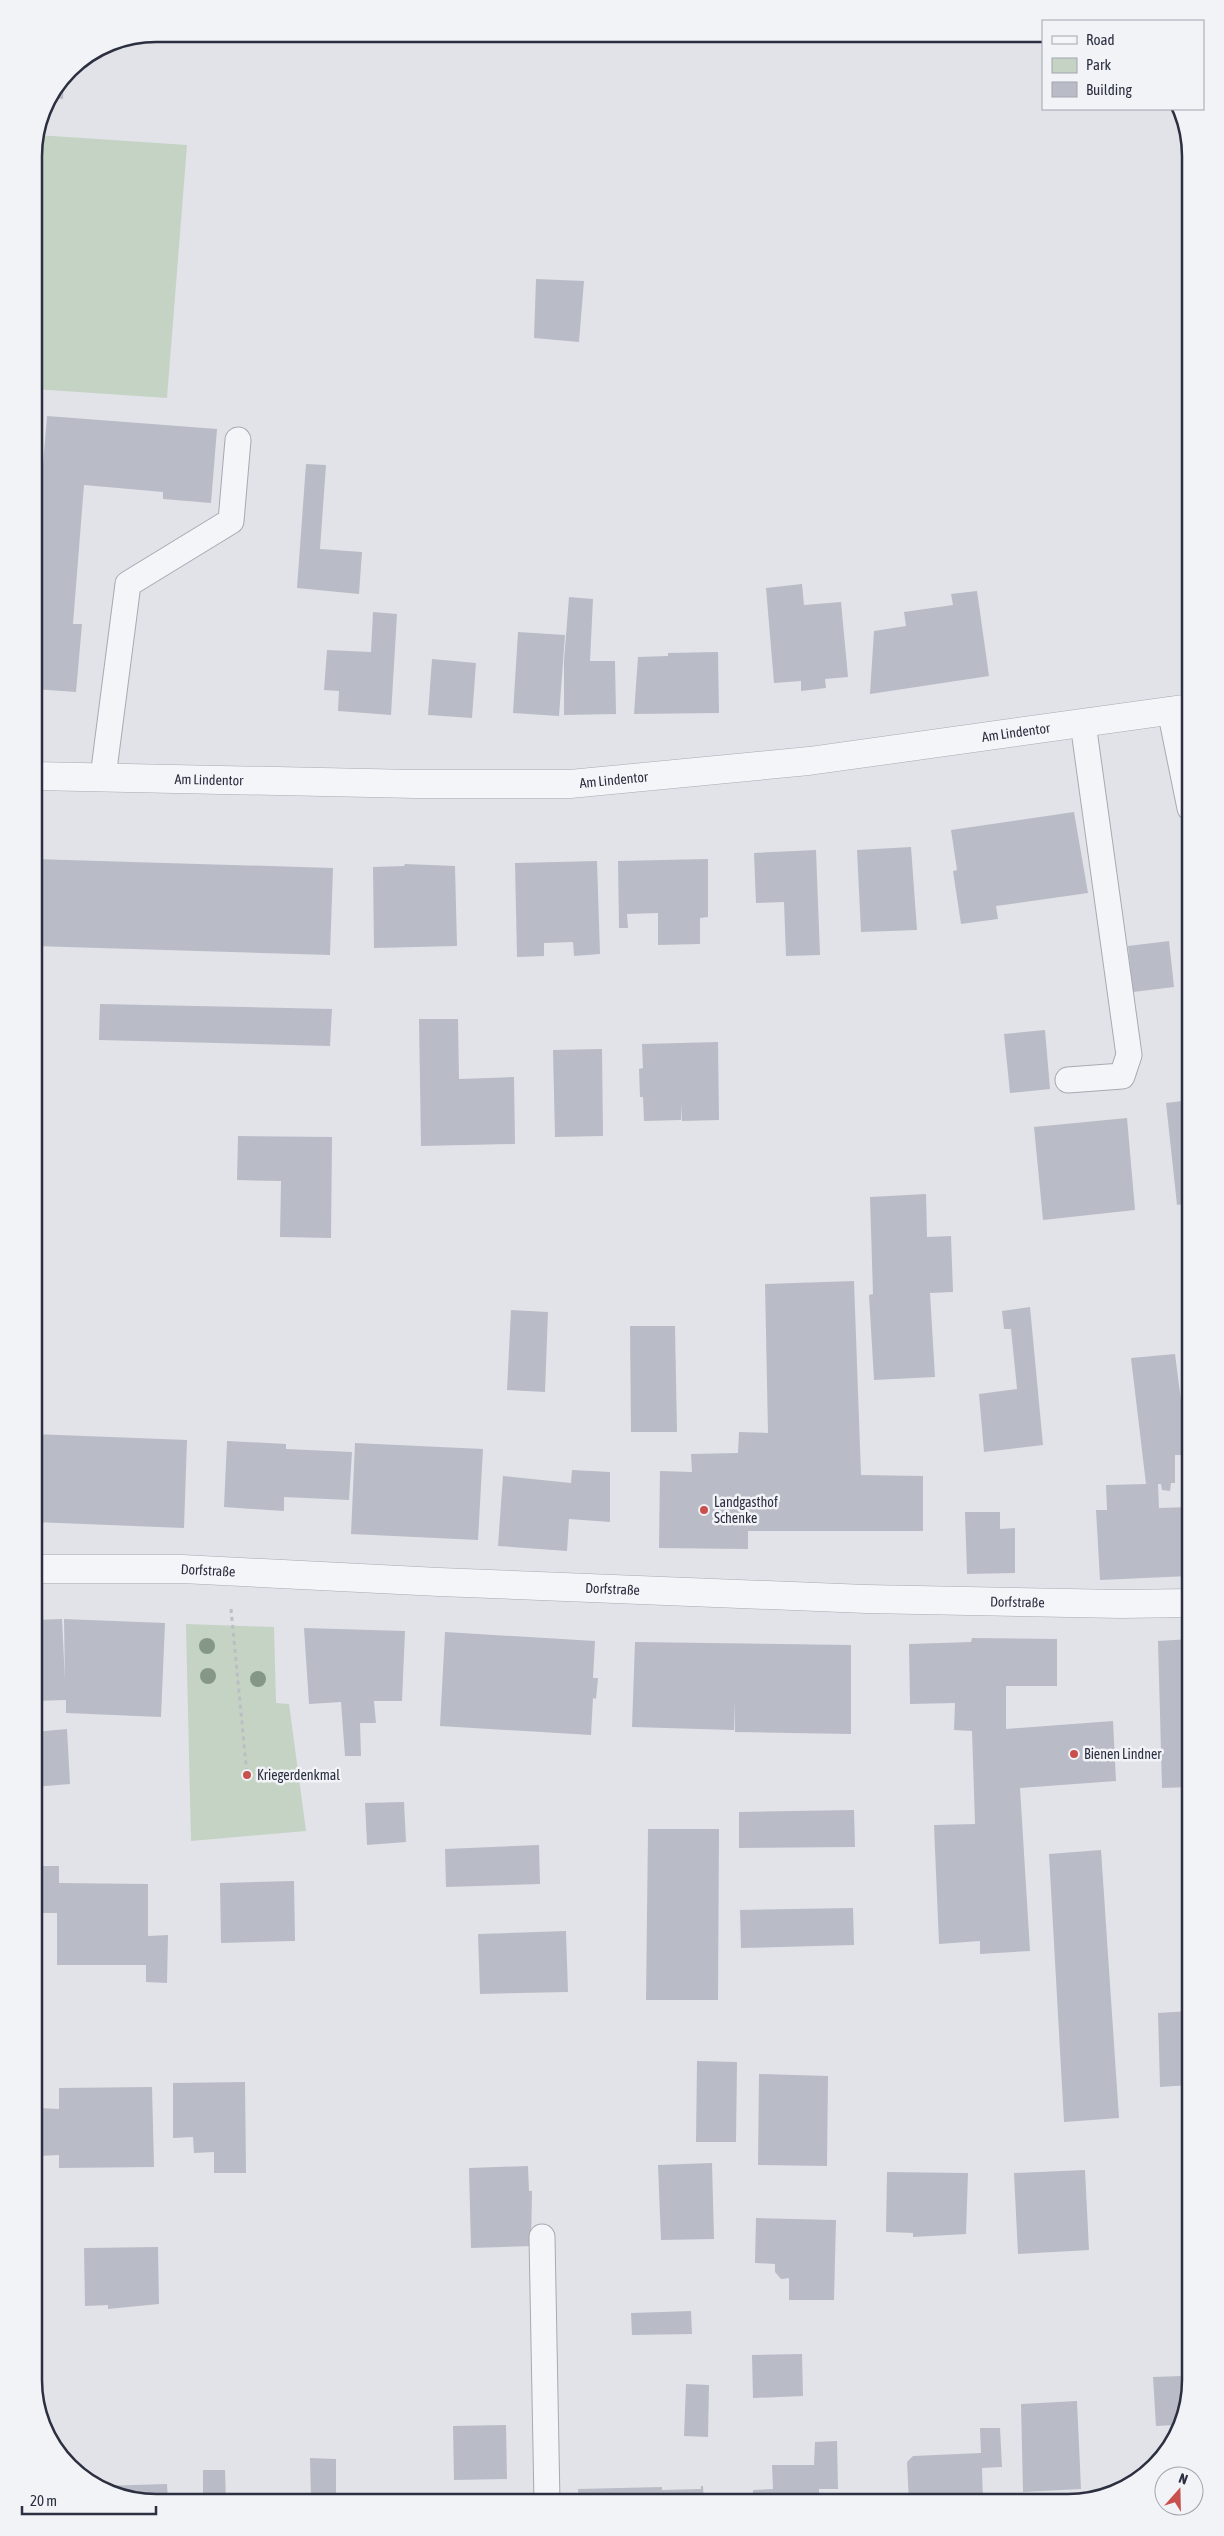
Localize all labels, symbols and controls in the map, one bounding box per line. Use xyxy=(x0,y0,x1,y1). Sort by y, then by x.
legend xyxy=(1042,20,1204,110)
text: Road xyxy=(1086,31,1115,48)
text: Park xyxy=(1086,56,1111,73)
text: Building xyxy=(1086,81,1132,98)
street label: Am Lindentor xyxy=(981,719,1052,745)
street label: Am Lindentor xyxy=(579,768,650,791)
street label: Am Lindentor xyxy=(174,771,244,788)
place label: Landgasthof Schenke xyxy=(714,1494,778,1526)
marker: Landgasthof Schenke xyxy=(698,1504,710,1516)
street label: Dorfstraße xyxy=(180,1561,236,1580)
street label: Dorfstraße xyxy=(585,1580,640,1598)
street label: Dorfstraße xyxy=(990,1593,1045,1611)
place label: Bienen Lindner xyxy=(1084,1746,1162,1762)
marker: Bienen Lindner xyxy=(1068,1748,1080,1760)
place label: Kriegerdenkmal xyxy=(257,1767,340,1783)
marker: Kriegerdenkmal xyxy=(241,1769,253,1781)
north arrow xyxy=(1154,2466,1204,2516)
text: N xyxy=(1177,2470,1190,2488)
scale bar xyxy=(22,2484,156,2516)
text: 20 m xyxy=(30,2492,57,2509)

